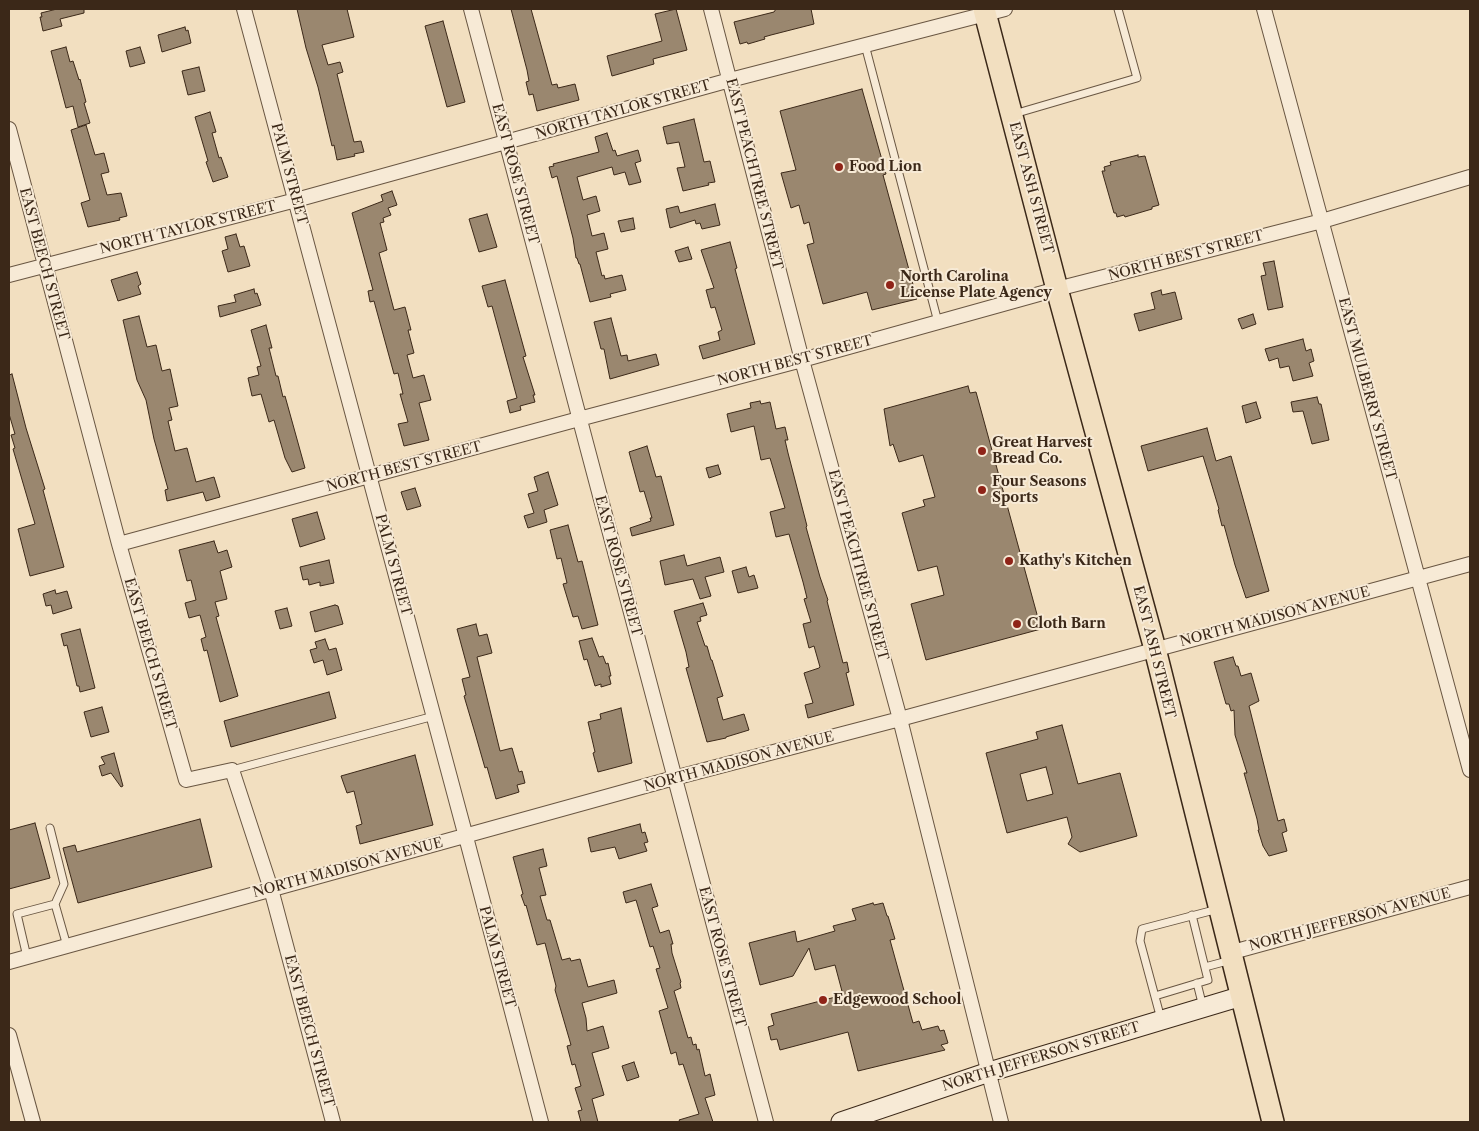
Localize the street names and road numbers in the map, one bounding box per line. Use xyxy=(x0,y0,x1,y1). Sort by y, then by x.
street label: EAST PEACHTREE STREET xyxy=(722,76,786,272)
street label: NORTH TAYLOR STREET xyxy=(534,77,712,143)
street label: EAST ROSE STREET xyxy=(488,102,542,246)
street label: EAST ASH STREET xyxy=(1005,120,1057,256)
street label: PALM STREET xyxy=(267,121,311,227)
street label: EAST BEECH STREET xyxy=(16,186,72,342)
street label: NORTH TAYLOR STREET xyxy=(98,198,278,258)
street label: NORTH BEST STREET xyxy=(1107,227,1265,285)
street label: EAST MULBERRY STREET xyxy=(1334,296,1400,482)
street label: NORTH BEST STREET xyxy=(716,332,874,390)
street label: NORTH BEST STREET xyxy=(325,438,483,496)
street label: EAST PEACHTREE STREET xyxy=(824,468,892,662)
street label: EAST ROSE STREET xyxy=(591,494,645,638)
street label: PALM STREET xyxy=(371,512,415,618)
street label: EAST BEECH STREET xyxy=(120,576,180,732)
street label: NORTH MADISON AVENUE xyxy=(1178,583,1372,651)
street label: EAST ASH STREET xyxy=(1129,584,1179,720)
street label: NORTH MADISON AVENUE xyxy=(642,728,836,796)
street label: NORTH MADISON AVENUE xyxy=(251,834,445,902)
street label: EAST ROSE STREET xyxy=(695,885,749,1029)
street label: NORTH JEFFERSON AVENUE xyxy=(1247,885,1453,955)
street label: PALM STREET xyxy=(475,904,519,1010)
street label: EAST BEECH STREET xyxy=(281,953,337,1109)
street label: NORTH JEFFERSON STREET xyxy=(940,1019,1142,1095)

